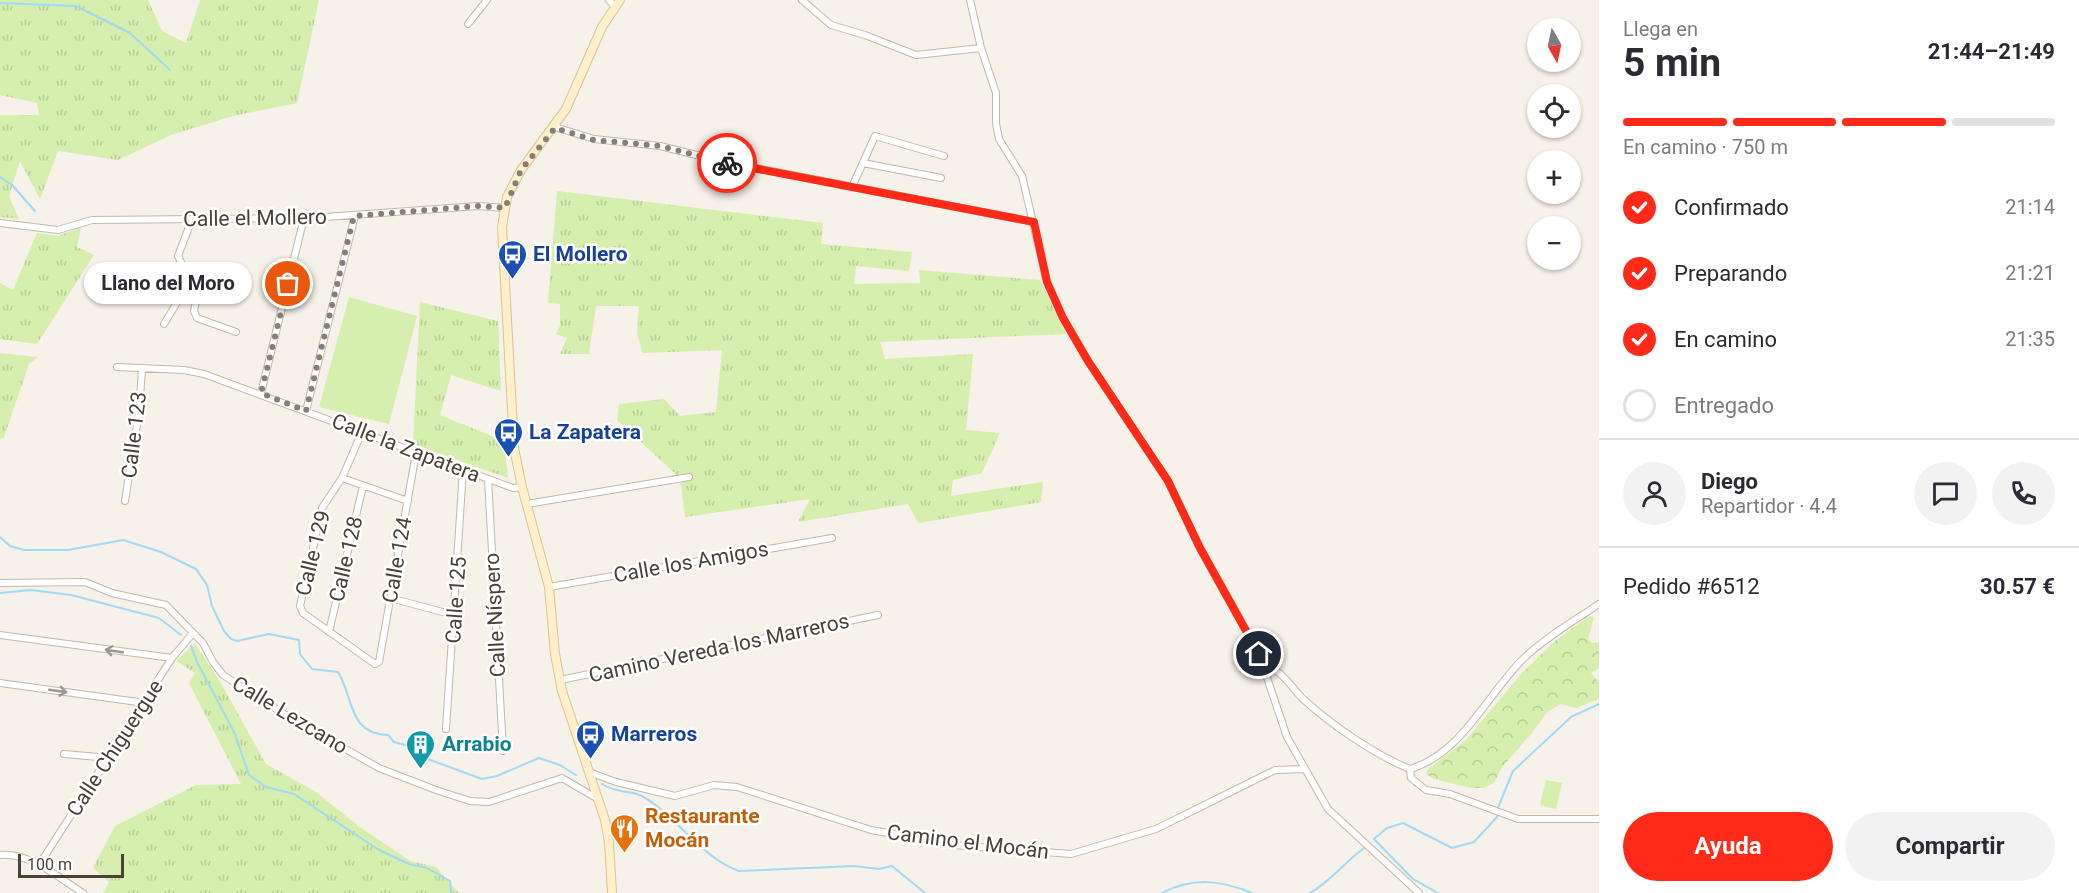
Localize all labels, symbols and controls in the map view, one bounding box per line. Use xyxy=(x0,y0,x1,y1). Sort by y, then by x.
text: Llega en xyxy=(1623,17,1698,41)
north arrow xyxy=(1527,18,1581,72)
map controls xyxy=(1527,18,1581,270)
text: 21:44–21:49 xyxy=(1928,39,2055,64)
text: 5 min xyxy=(1623,40,1721,86)
button: locate xyxy=(1527,84,1581,138)
courier xyxy=(697,133,757,193)
text: En camino · 750 m xyxy=(1623,135,1788,159)
icon: bike xyxy=(711,147,744,180)
button: + xyxy=(1527,150,1581,204)
icon: check xyxy=(1623,191,1656,224)
text: Confirmado xyxy=(1674,195,1789,220)
text: 21:14 xyxy=(2005,195,2055,219)
street label: Calle el Mollero xyxy=(183,205,327,231)
button: − xyxy=(1527,216,1581,270)
bus stop icon: El Mollero xyxy=(496,238,528,280)
place label: El Mollero xyxy=(533,242,628,266)
icon: check xyxy=(1623,257,1656,290)
pin xyxy=(262,258,313,309)
text: Preparando xyxy=(1674,261,1787,286)
text: 21:21 xyxy=(2005,261,2055,285)
callout: Llano del Moro xyxy=(84,263,252,305)
icon: bag xyxy=(271,267,304,300)
text: Llano del Moro xyxy=(101,271,235,295)
icon: check xyxy=(1623,323,1656,356)
text: En camino xyxy=(1674,327,1777,352)
text: 21:35 xyxy=(2005,327,2055,351)
street label: Calle 123 xyxy=(117,390,151,480)
text: Entregado xyxy=(1674,393,1774,418)
street label: Calle la Zapatera xyxy=(329,409,483,487)
bus stop icon: La Zapatera xyxy=(492,416,524,458)
place label: La Zapatera xyxy=(529,420,641,444)
button: person xyxy=(1623,462,1686,525)
button: chat xyxy=(1914,462,1977,525)
button: phone xyxy=(1992,462,2055,525)
text: Diego xyxy=(1701,469,1758,494)
text: Repartidor · 4.4 xyxy=(1701,494,1837,518)
street label: Calle 129 xyxy=(291,508,335,598)
street label: Calle 128 xyxy=(325,514,367,604)
street label: Calle 124 xyxy=(378,515,416,605)
street label: Calle los Amigos xyxy=(612,537,770,587)
street label: Calle Níspero xyxy=(480,552,510,678)
street label: Calle 125 xyxy=(441,556,471,644)
text: Pedido #6512 xyxy=(1623,574,1760,599)
text: 30.57 € xyxy=(1980,574,2055,599)
street label: Camino Vereda los Marreros xyxy=(587,609,851,687)
pin xyxy=(1233,628,1284,679)
icon: home xyxy=(1242,637,1275,670)
one-way arrow xyxy=(104,645,124,656)
street label: Calle Lezcano xyxy=(228,671,352,759)
street label: Calle Chiguergue xyxy=(62,675,168,821)
one-way arrow xyxy=(48,686,67,697)
bus stop icon: Marreros xyxy=(574,718,606,760)
place label: Marreros xyxy=(611,722,697,746)
building icon: Arrabio xyxy=(405,728,437,770)
place label: Arrabio xyxy=(442,732,512,756)
place label: Restaurante Mocán xyxy=(645,804,760,852)
restaurant icon: Restaurante Mocán xyxy=(608,812,640,854)
button: Ayuda xyxy=(1623,812,1833,881)
button: Compartir xyxy=(1845,812,2055,881)
street label: Camino el Mocán xyxy=(886,820,1050,864)
scale bar xyxy=(18,851,124,878)
text: 100 m xyxy=(27,855,72,874)

